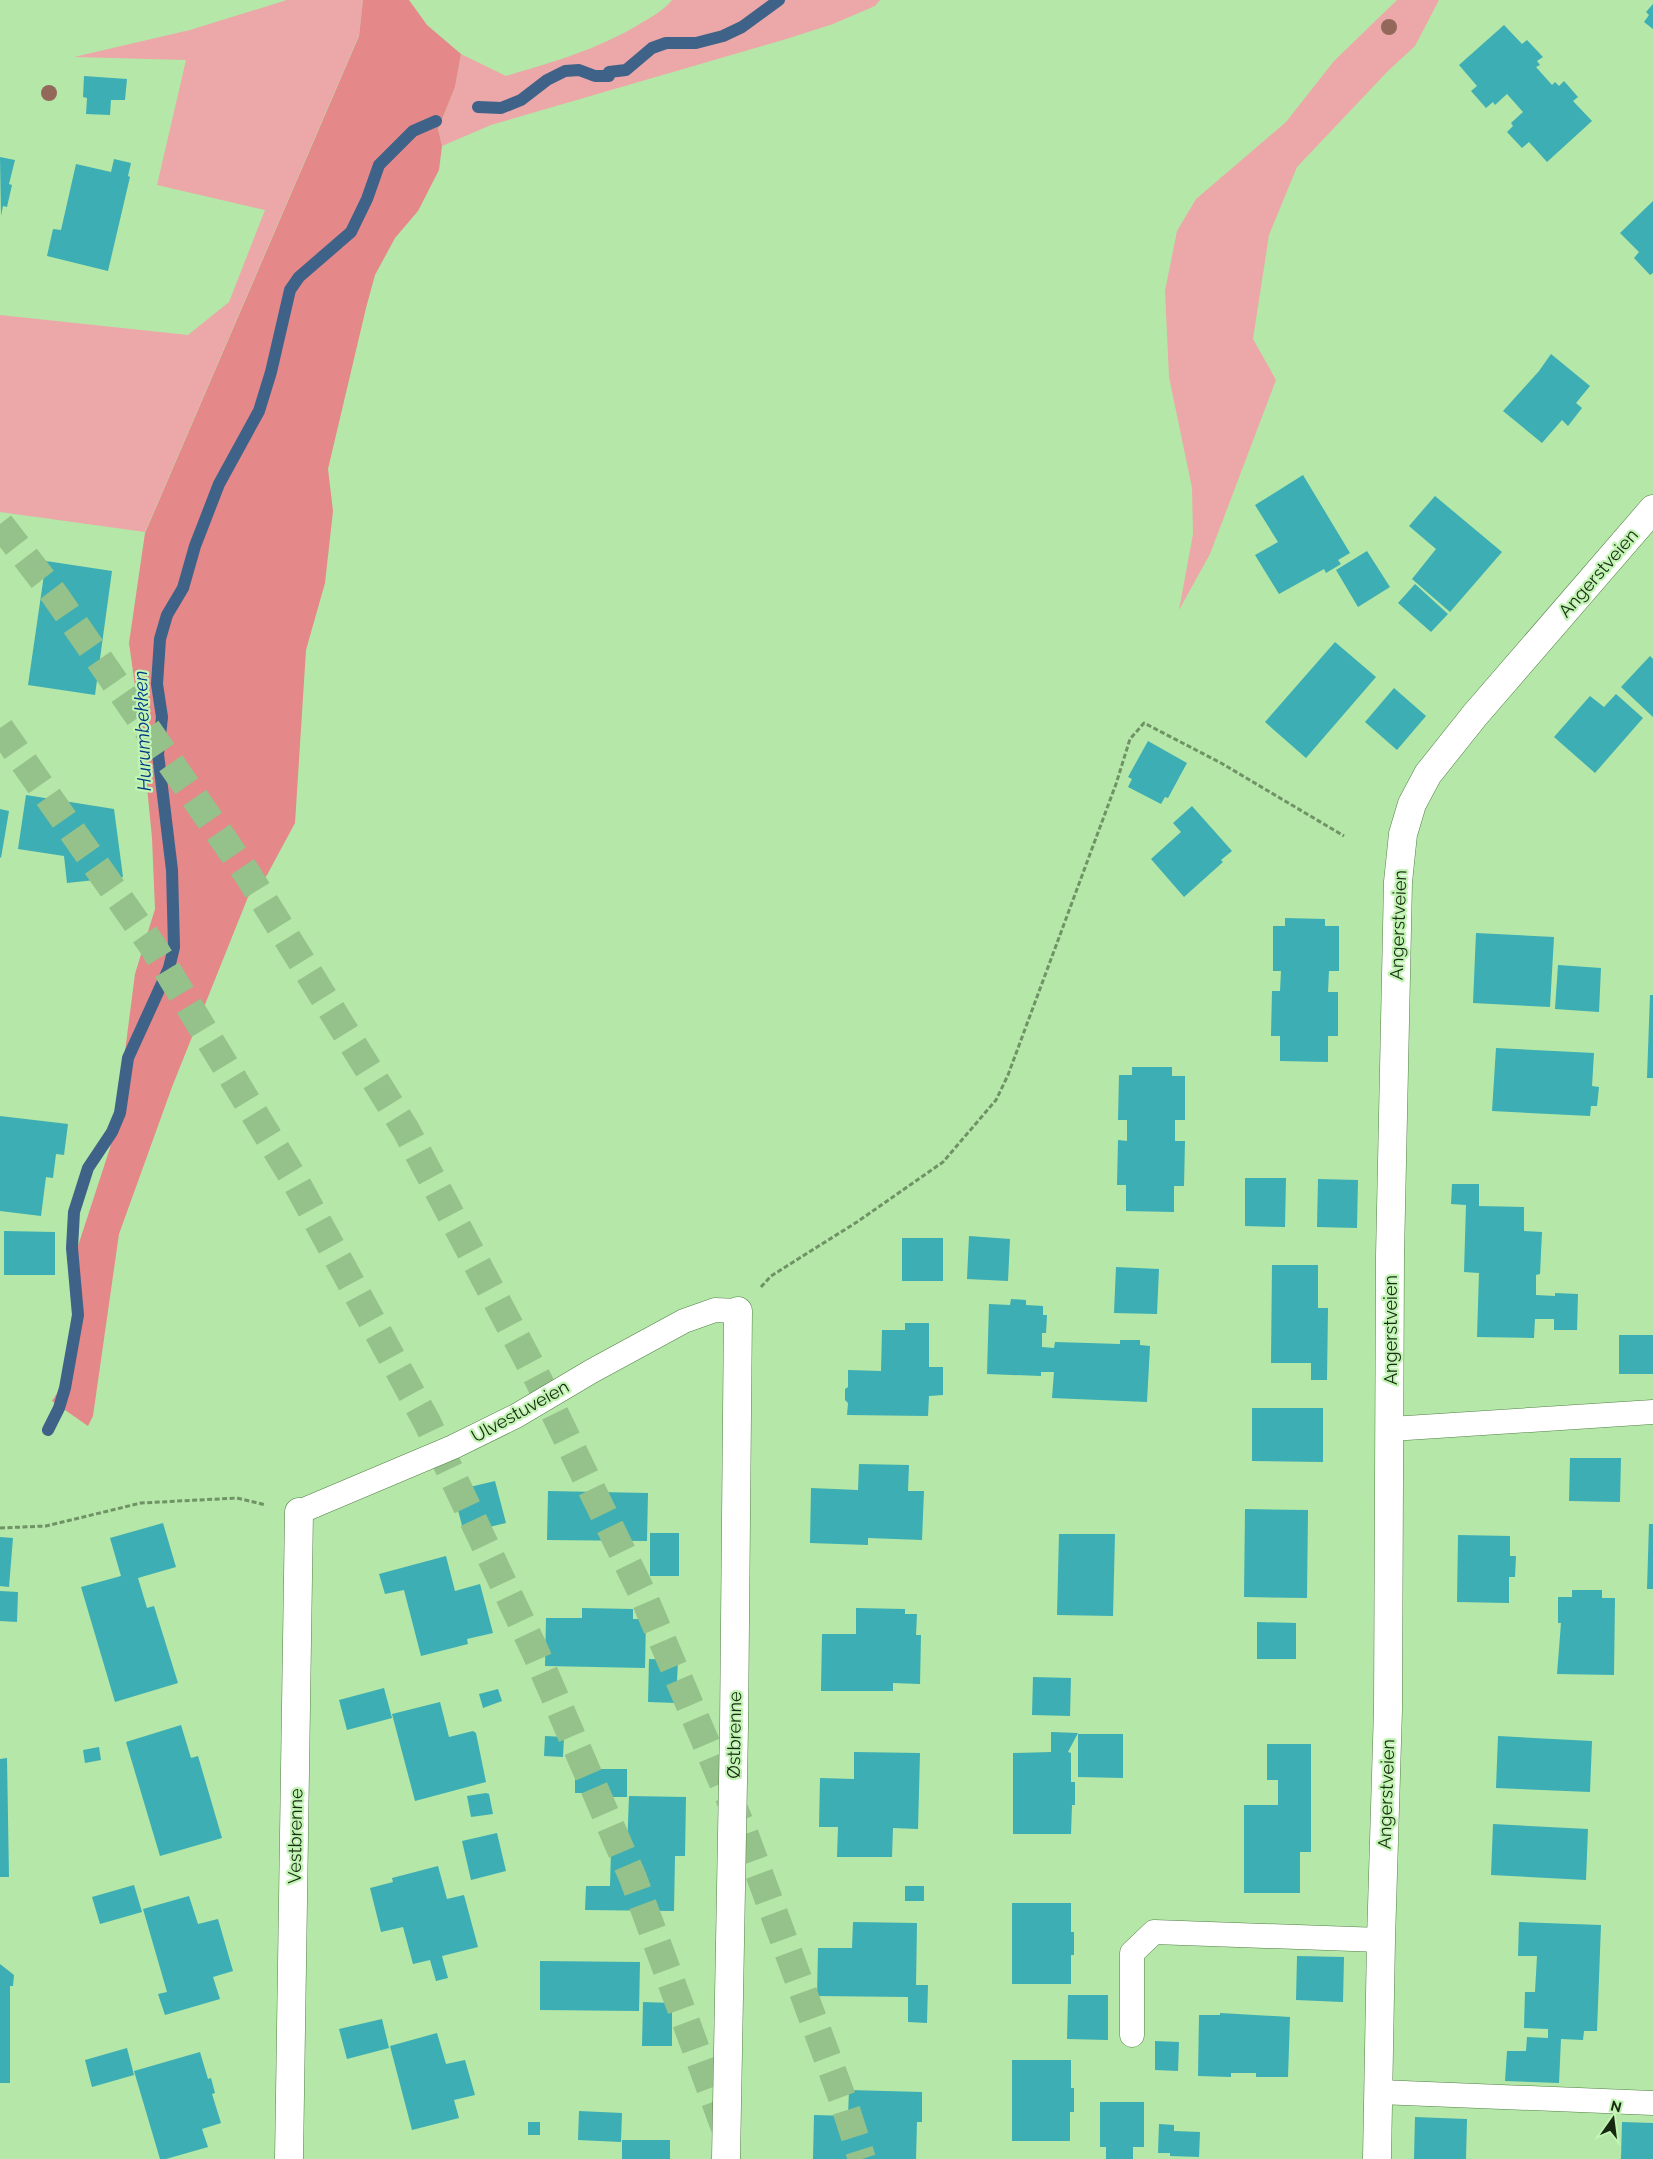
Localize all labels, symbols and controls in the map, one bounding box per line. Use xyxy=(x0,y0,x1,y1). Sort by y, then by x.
street label: Angerstveien xyxy=(1554,525,1642,621)
water label: Hurumbekken xyxy=(129,670,155,792)
street label: Angerstveien xyxy=(1386,870,1410,980)
street label: Angerstveien xyxy=(1380,1275,1401,1385)
street label: Ulvestuveien xyxy=(468,1376,572,1446)
street label: Østbrenne xyxy=(723,1691,745,1779)
street label: Angerstveien xyxy=(1374,1739,1398,1849)
street label: Vestbrenne xyxy=(284,1788,306,1884)
north arrow xyxy=(1588,2094,1638,2144)
text: N xyxy=(1609,2097,1623,2115)

